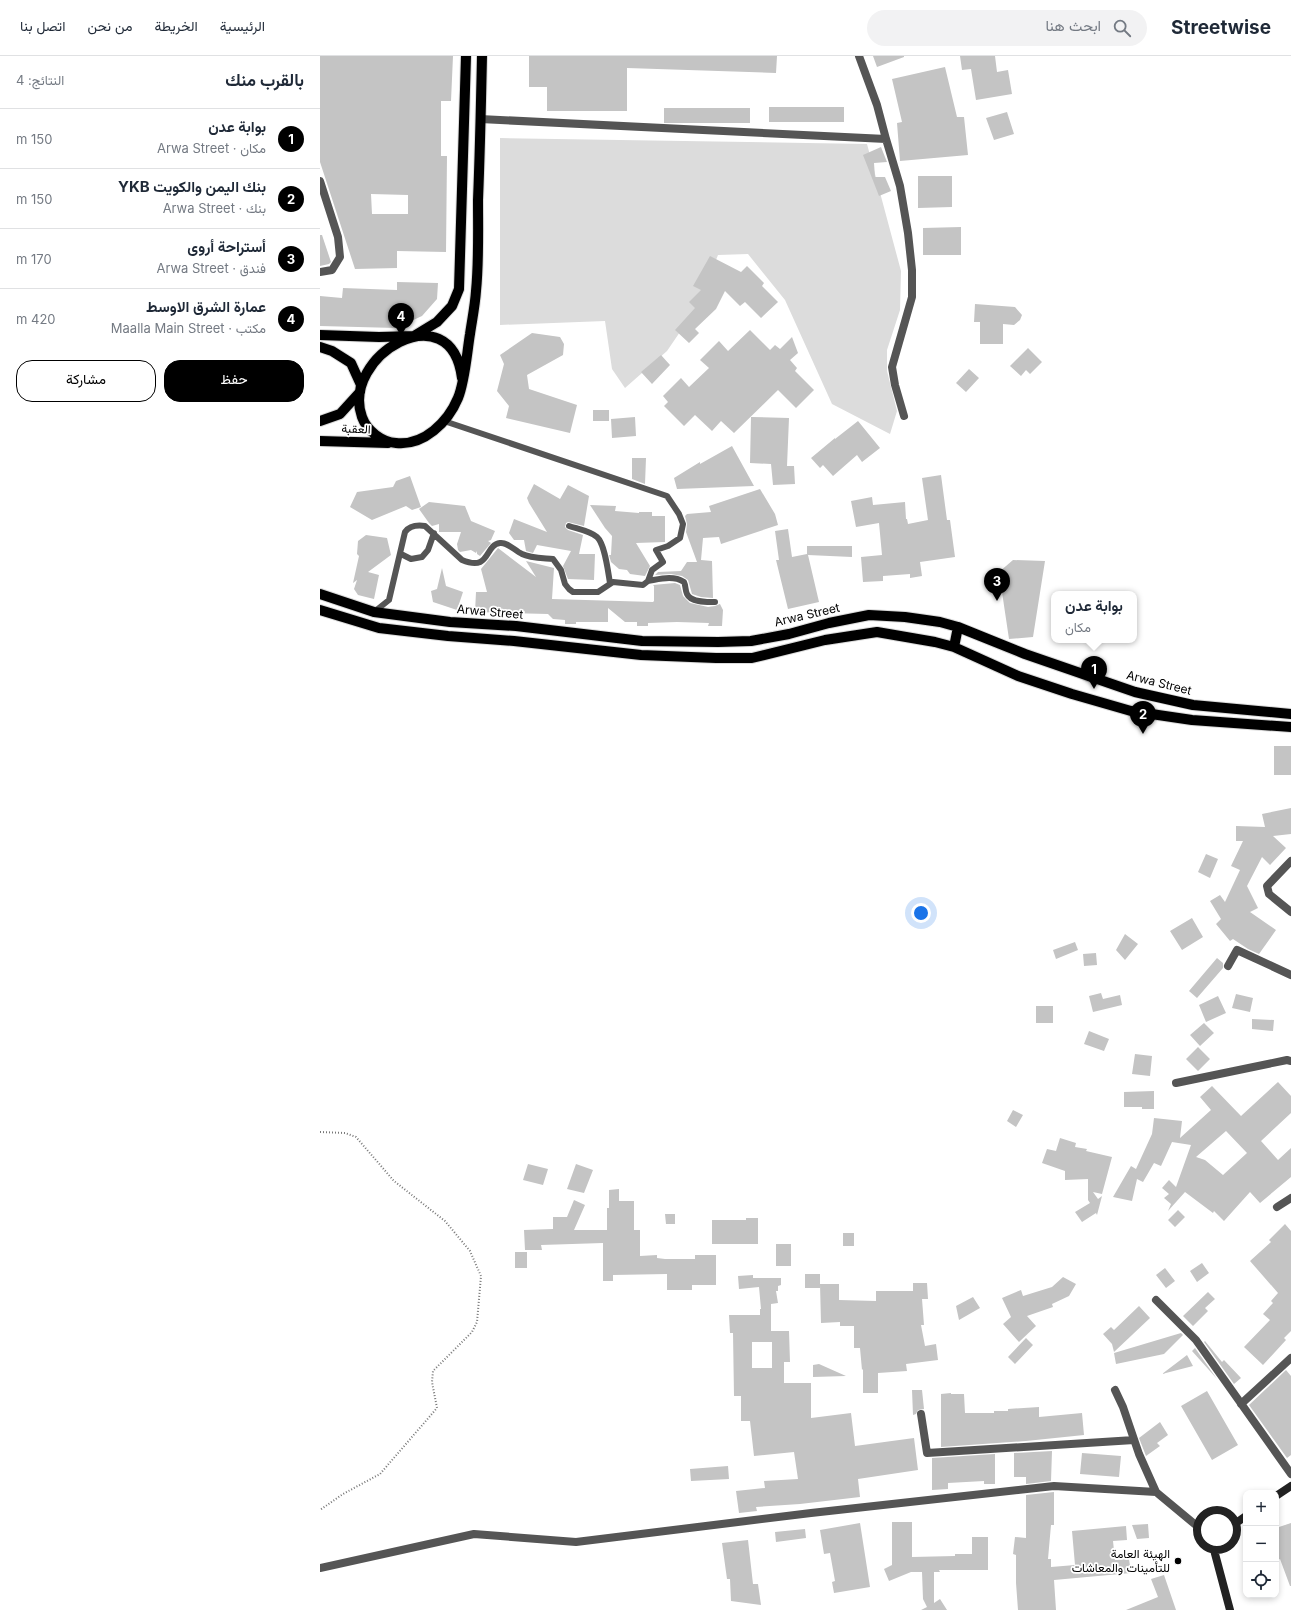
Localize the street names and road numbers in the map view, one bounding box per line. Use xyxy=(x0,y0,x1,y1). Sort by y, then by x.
street label: العقبة xyxy=(341,420,371,437)
street label: Arwa Street xyxy=(773,600,841,629)
street label: Arwa Street xyxy=(456,601,524,622)
street label: Arwa Street xyxy=(1125,667,1193,698)

